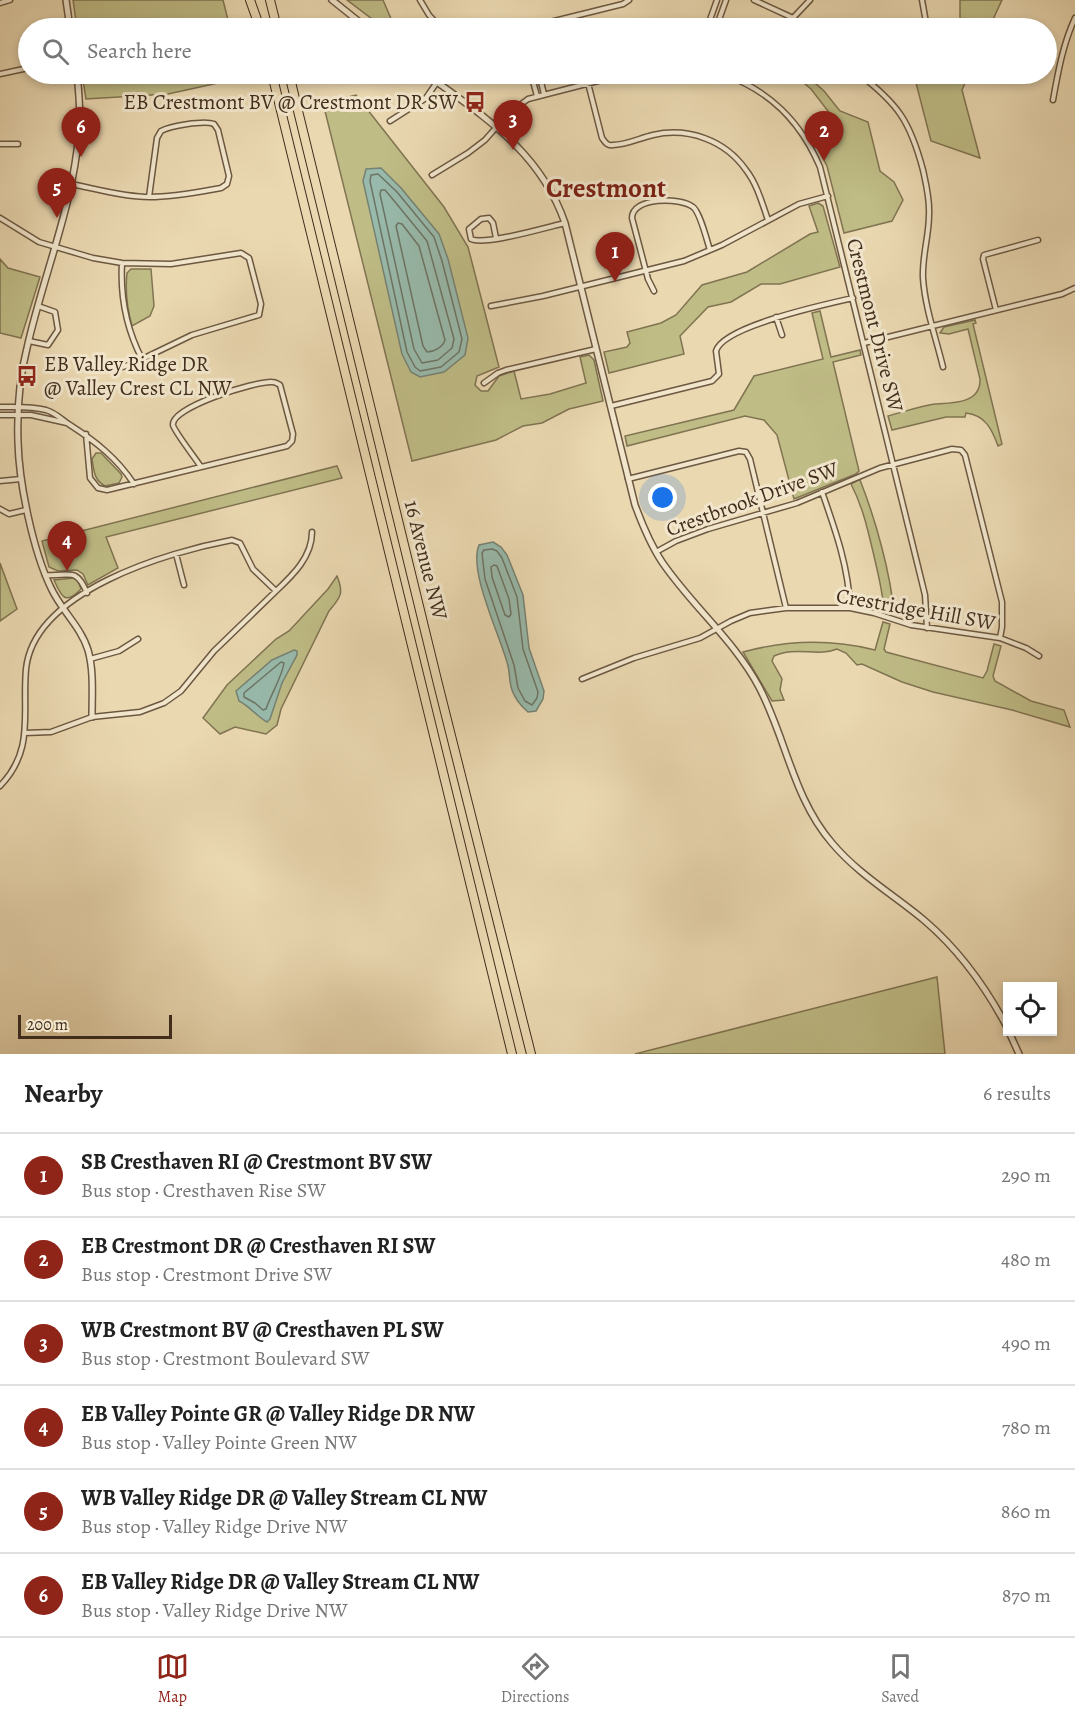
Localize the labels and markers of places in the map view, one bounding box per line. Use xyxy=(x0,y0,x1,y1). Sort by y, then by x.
place label: EB Crestmont BV @ Crestmont DR SW xyxy=(124,88,458,116)
bus stop icon: EB Crestmont BV @ Crestmont DR SW xyxy=(463,90,487,114)
pin: 3 xyxy=(494,100,532,150)
pin: 6 xyxy=(62,108,100,157)
pin: 2 xyxy=(804,112,844,161)
pin: 5 xyxy=(38,168,76,218)
pin: 1 xyxy=(596,232,634,282)
place label: EB Valley Ridge DR @ Valley Crest CL NW xyxy=(44,350,232,402)
bus stop icon: EB Valley Ridge DR @ Valley Crest CL NW xyxy=(15,364,39,388)
pin: 4 xyxy=(48,522,86,571)

